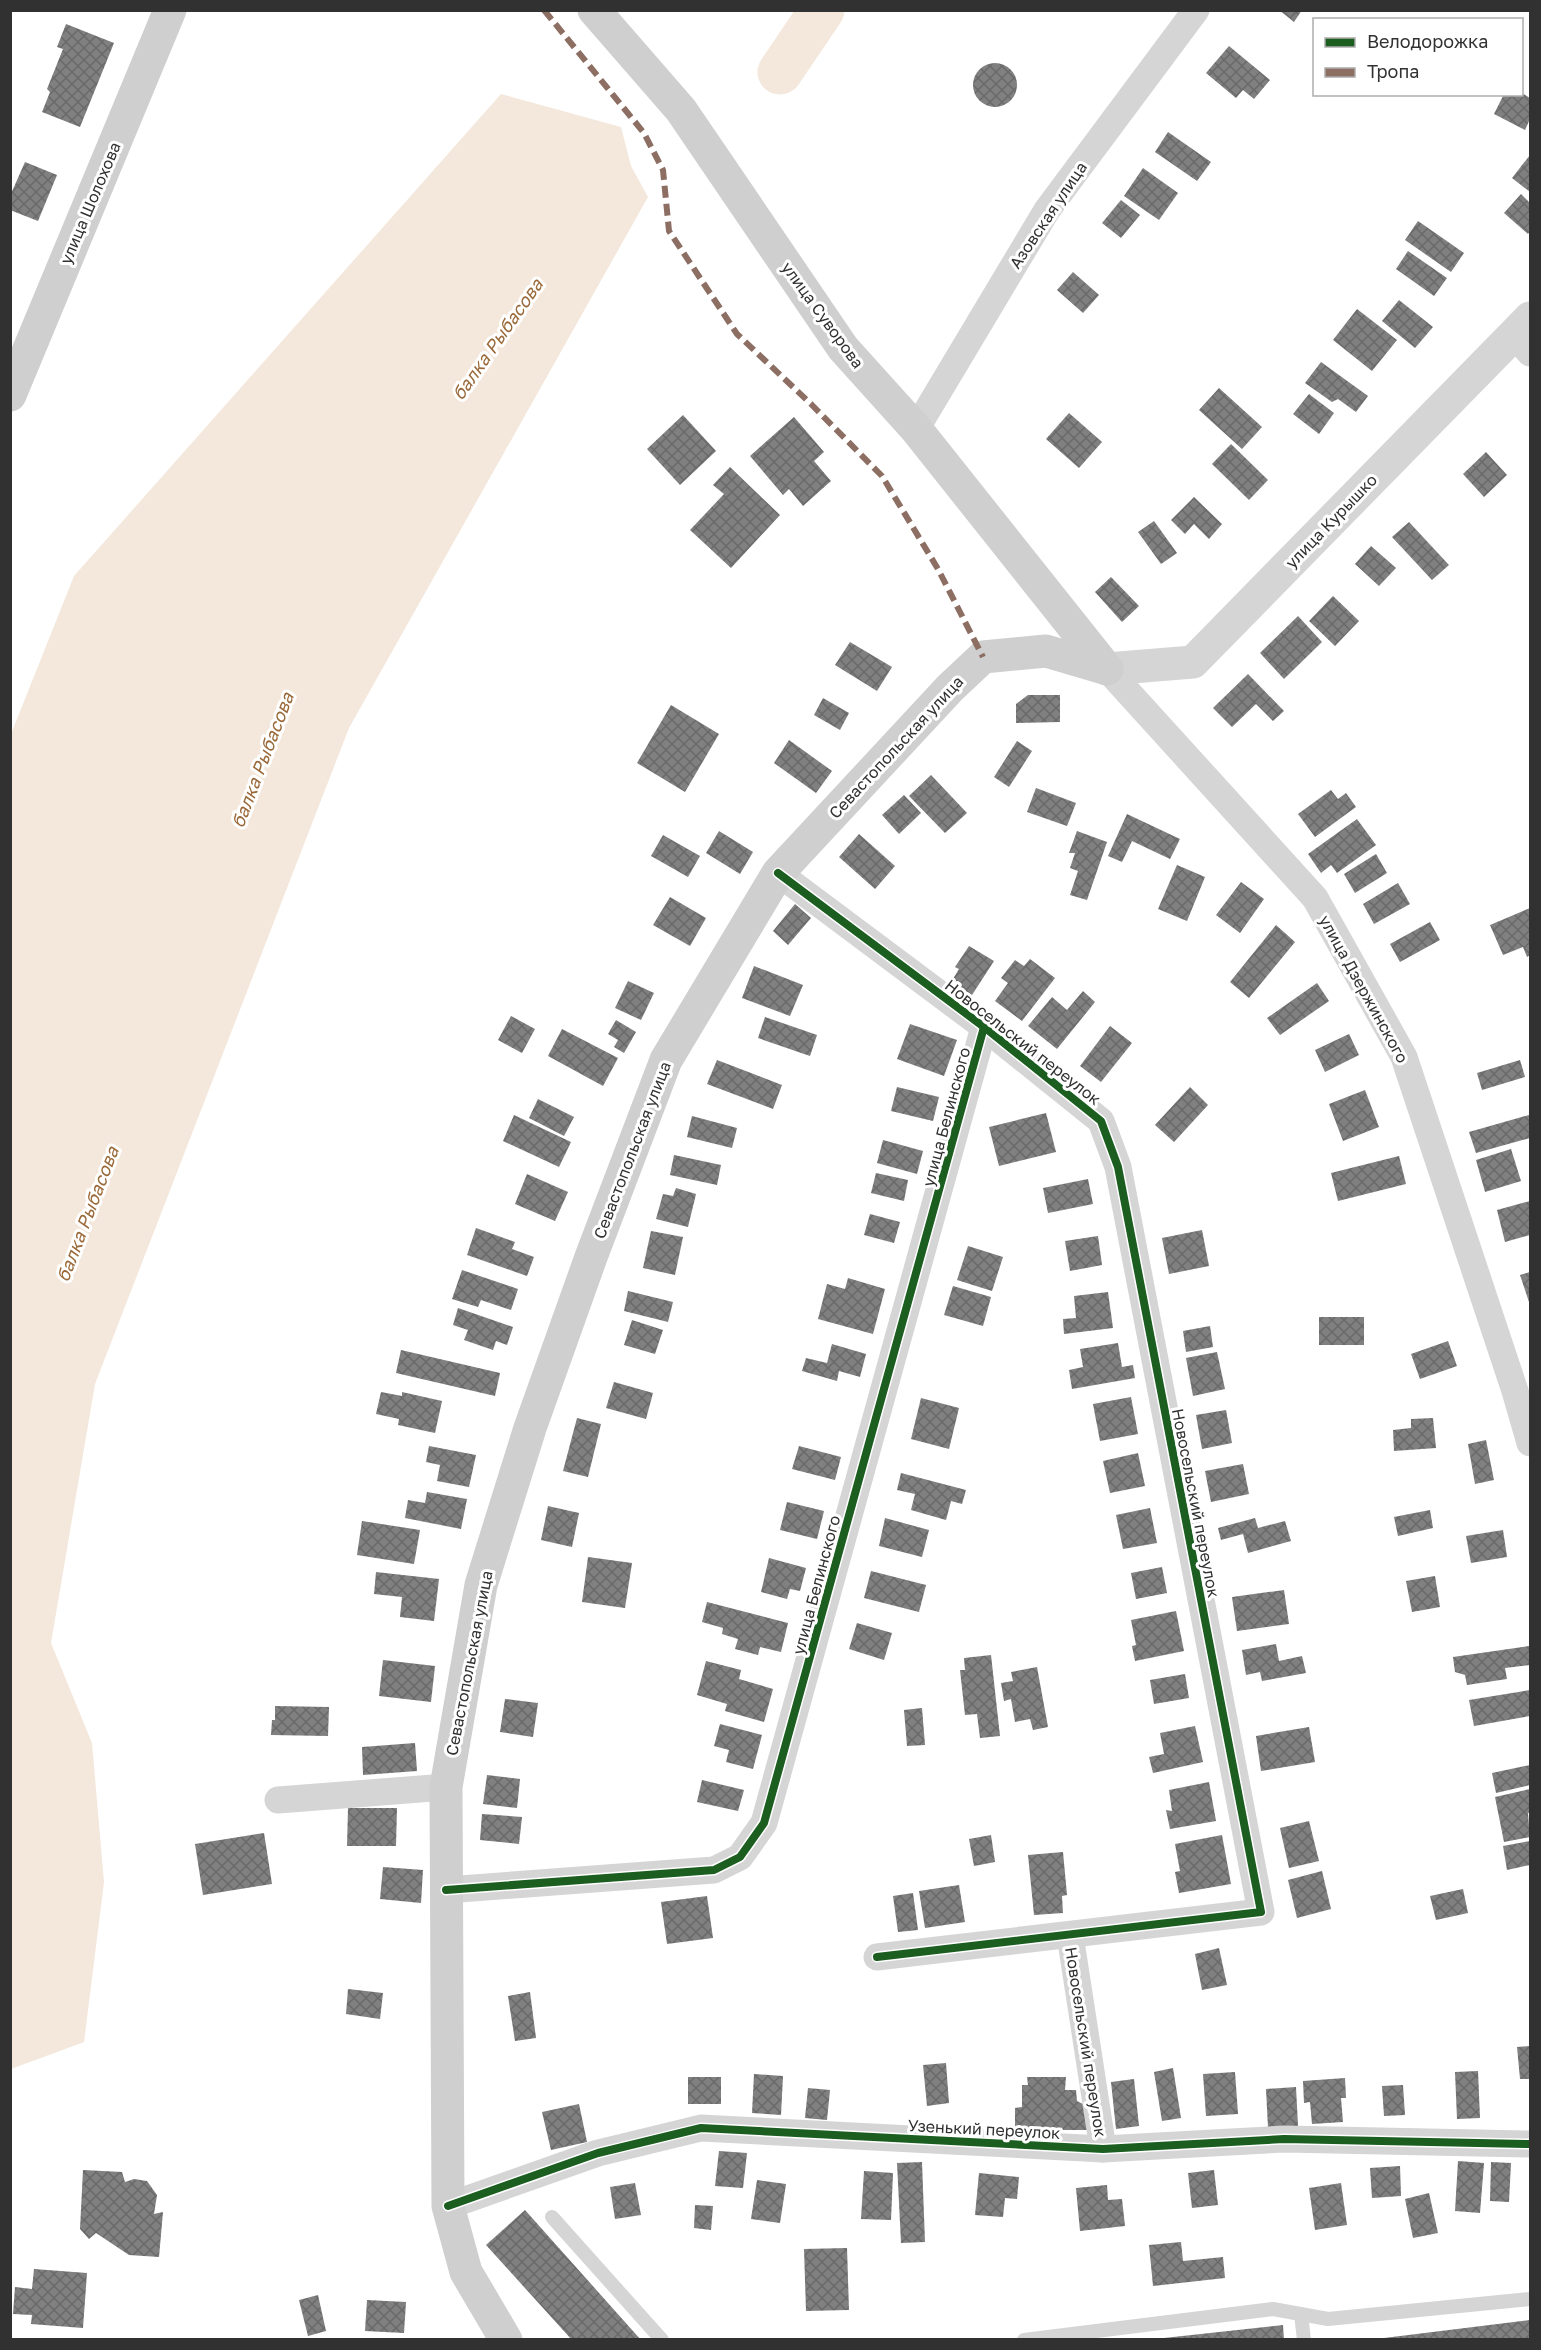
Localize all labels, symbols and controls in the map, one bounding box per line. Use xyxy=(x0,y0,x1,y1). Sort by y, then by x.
legend xyxy=(1313,18,1523,96)
text: Велодорожка xyxy=(1367,30,1488,52)
text: Тропа xyxy=(1367,60,1419,82)
street label: улица Шолохова xyxy=(55,139,125,267)
street label: Азовская улица xyxy=(1005,158,1091,272)
street label: улица Суворова xyxy=(778,258,868,372)
water label: балка Рыбасова xyxy=(447,273,547,404)
street label: улица Курышко xyxy=(1281,470,1381,572)
street label: Севастопольская улица xyxy=(825,671,967,823)
water label: балка Рыбасова xyxy=(226,689,298,831)
street label: улица Дзержинского xyxy=(1315,912,1413,1066)
street label: Новосельский переулок xyxy=(941,975,1105,1109)
street label: улица Белинского xyxy=(918,1045,974,1189)
street label: Севастопольская улица xyxy=(589,1059,675,1241)
water label: балка Рыбасова xyxy=(51,1143,123,1285)
street label: Новосельский переулок xyxy=(1168,1407,1224,1599)
street label: улица Белинского xyxy=(788,1513,844,1657)
street label: Севастопольская улица xyxy=(441,1569,497,1757)
street label: Новосельский переулок xyxy=(1061,1946,1111,2138)
street label: Узенький переулок xyxy=(907,2115,1061,2143)

